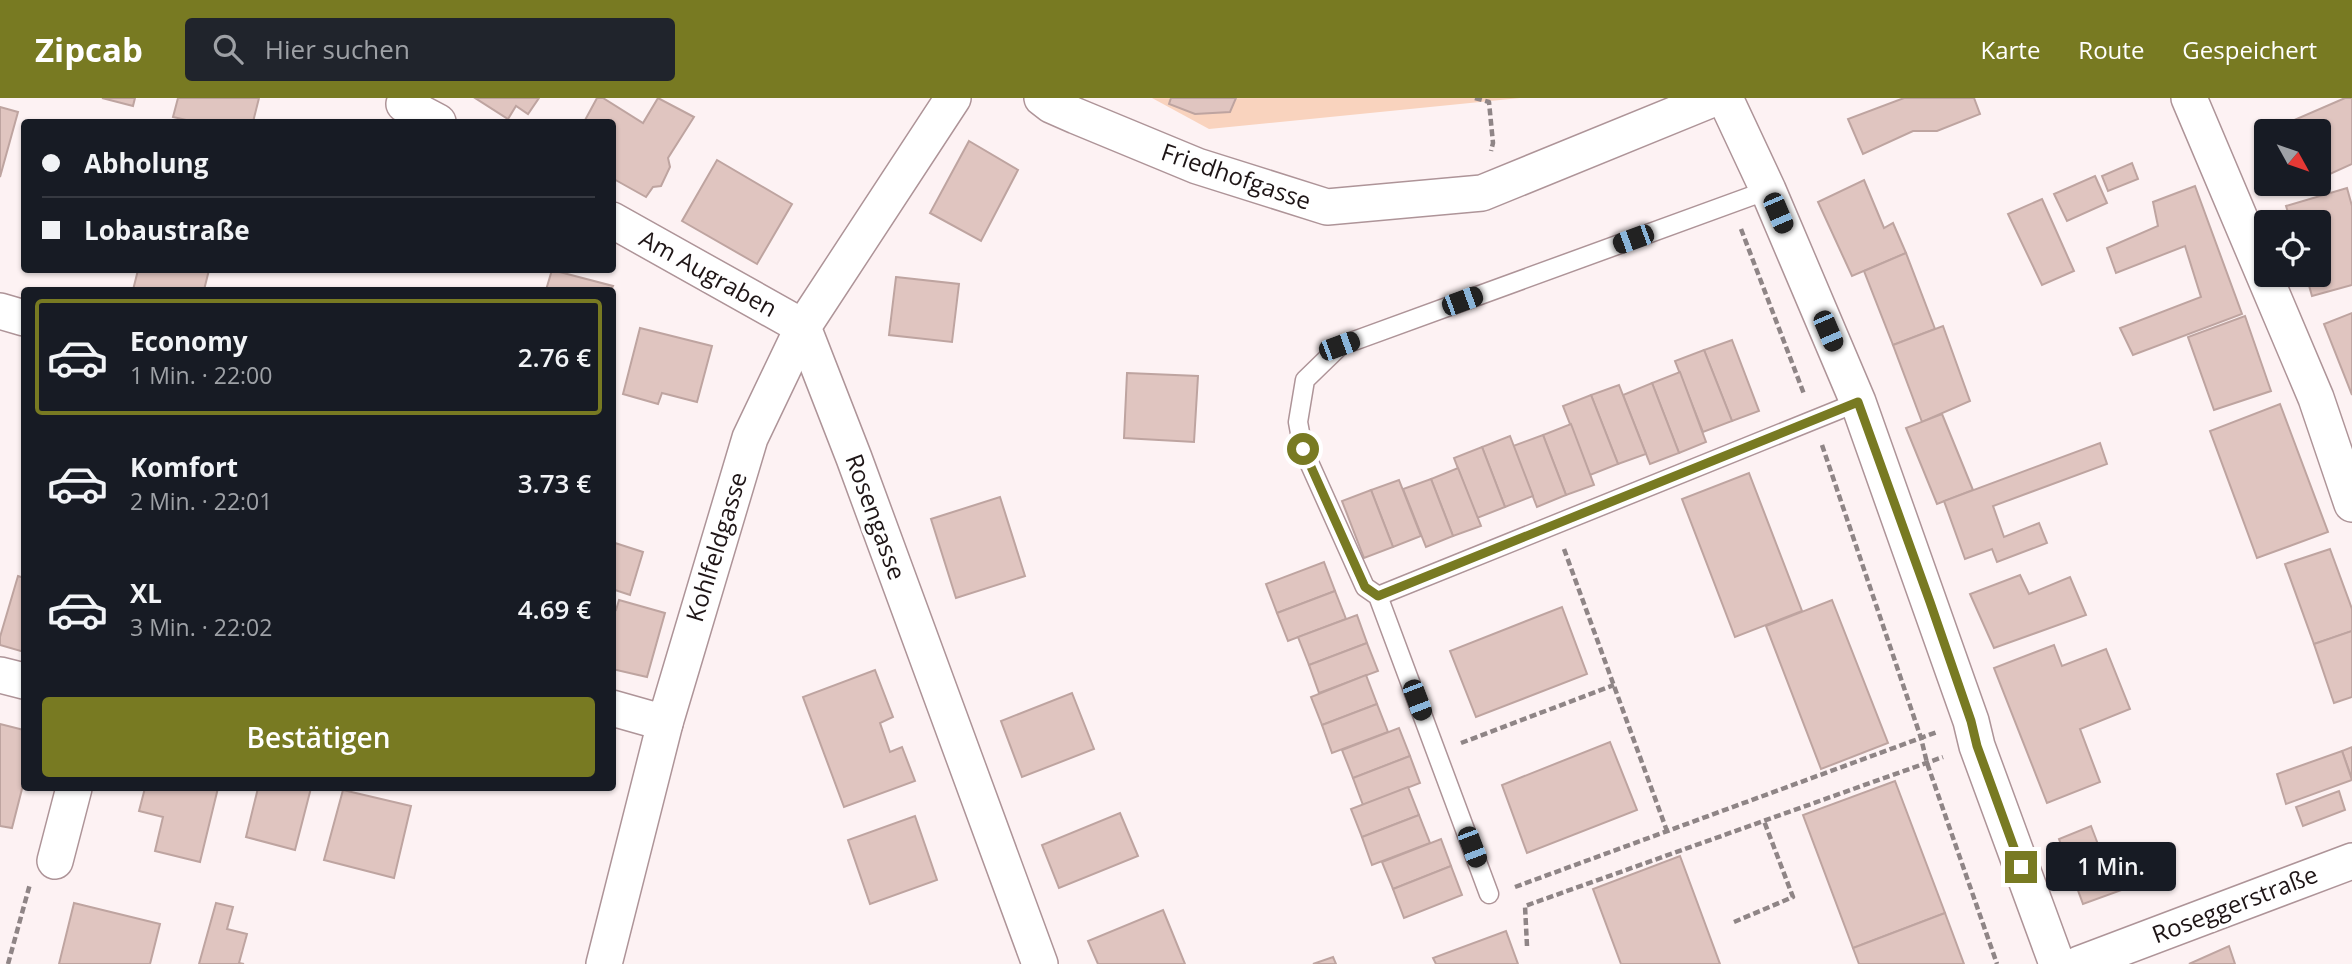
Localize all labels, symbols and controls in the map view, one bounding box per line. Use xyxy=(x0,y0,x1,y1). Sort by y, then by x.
search box xyxy=(185,18,675,81)
text: Zipcab xyxy=(35,27,143,72)
icon: search xyxy=(209,30,247,68)
text: Hier suchen xyxy=(265,31,410,67)
text: Karte xyxy=(1980,33,2040,66)
text: Route xyxy=(2078,33,2144,66)
text: Gespeichert xyxy=(2182,33,2317,66)
north arrow xyxy=(2254,119,2331,196)
map controls xyxy=(2254,119,2331,287)
street label: Friedhofgasse xyxy=(1157,135,1316,217)
text: Abholung xyxy=(84,145,208,181)
car xyxy=(1761,190,1796,236)
button: locate xyxy=(2254,210,2331,287)
text: Lobaustraße xyxy=(84,212,250,248)
street label: Am Augraben xyxy=(634,221,783,324)
car xyxy=(1610,222,1657,256)
car xyxy=(1439,284,1486,318)
car xyxy=(1811,308,1846,354)
text: Economy xyxy=(130,323,248,359)
icon: car xyxy=(46,326,109,389)
car xyxy=(1316,329,1363,363)
text: 2.76 € xyxy=(518,339,591,375)
text: 1 Min. · 22:00 xyxy=(130,359,272,391)
route start xyxy=(1287,433,1319,465)
text: Komfort xyxy=(130,449,238,485)
street label: Rosengasse xyxy=(838,449,914,584)
icon: car xyxy=(46,452,109,515)
text: 3.73 € xyxy=(518,465,591,501)
street label: Kohlfeldgasse xyxy=(677,468,754,625)
text: 2 Min. · 22:01 xyxy=(130,485,272,517)
text: XL xyxy=(130,575,162,611)
icon: car xyxy=(46,578,109,641)
text: 4.69 € xyxy=(518,591,591,627)
text: 3 Min. · 22:02 xyxy=(130,611,272,643)
car xyxy=(1400,677,1435,723)
button: Bestätigen xyxy=(42,697,595,777)
car xyxy=(1455,824,1490,870)
callout: 1 Min. xyxy=(2046,842,2175,892)
text: 1 Min. xyxy=(2077,850,2145,882)
route end xyxy=(2005,851,2037,883)
street label: Roseggerstraße xyxy=(2147,857,2322,950)

